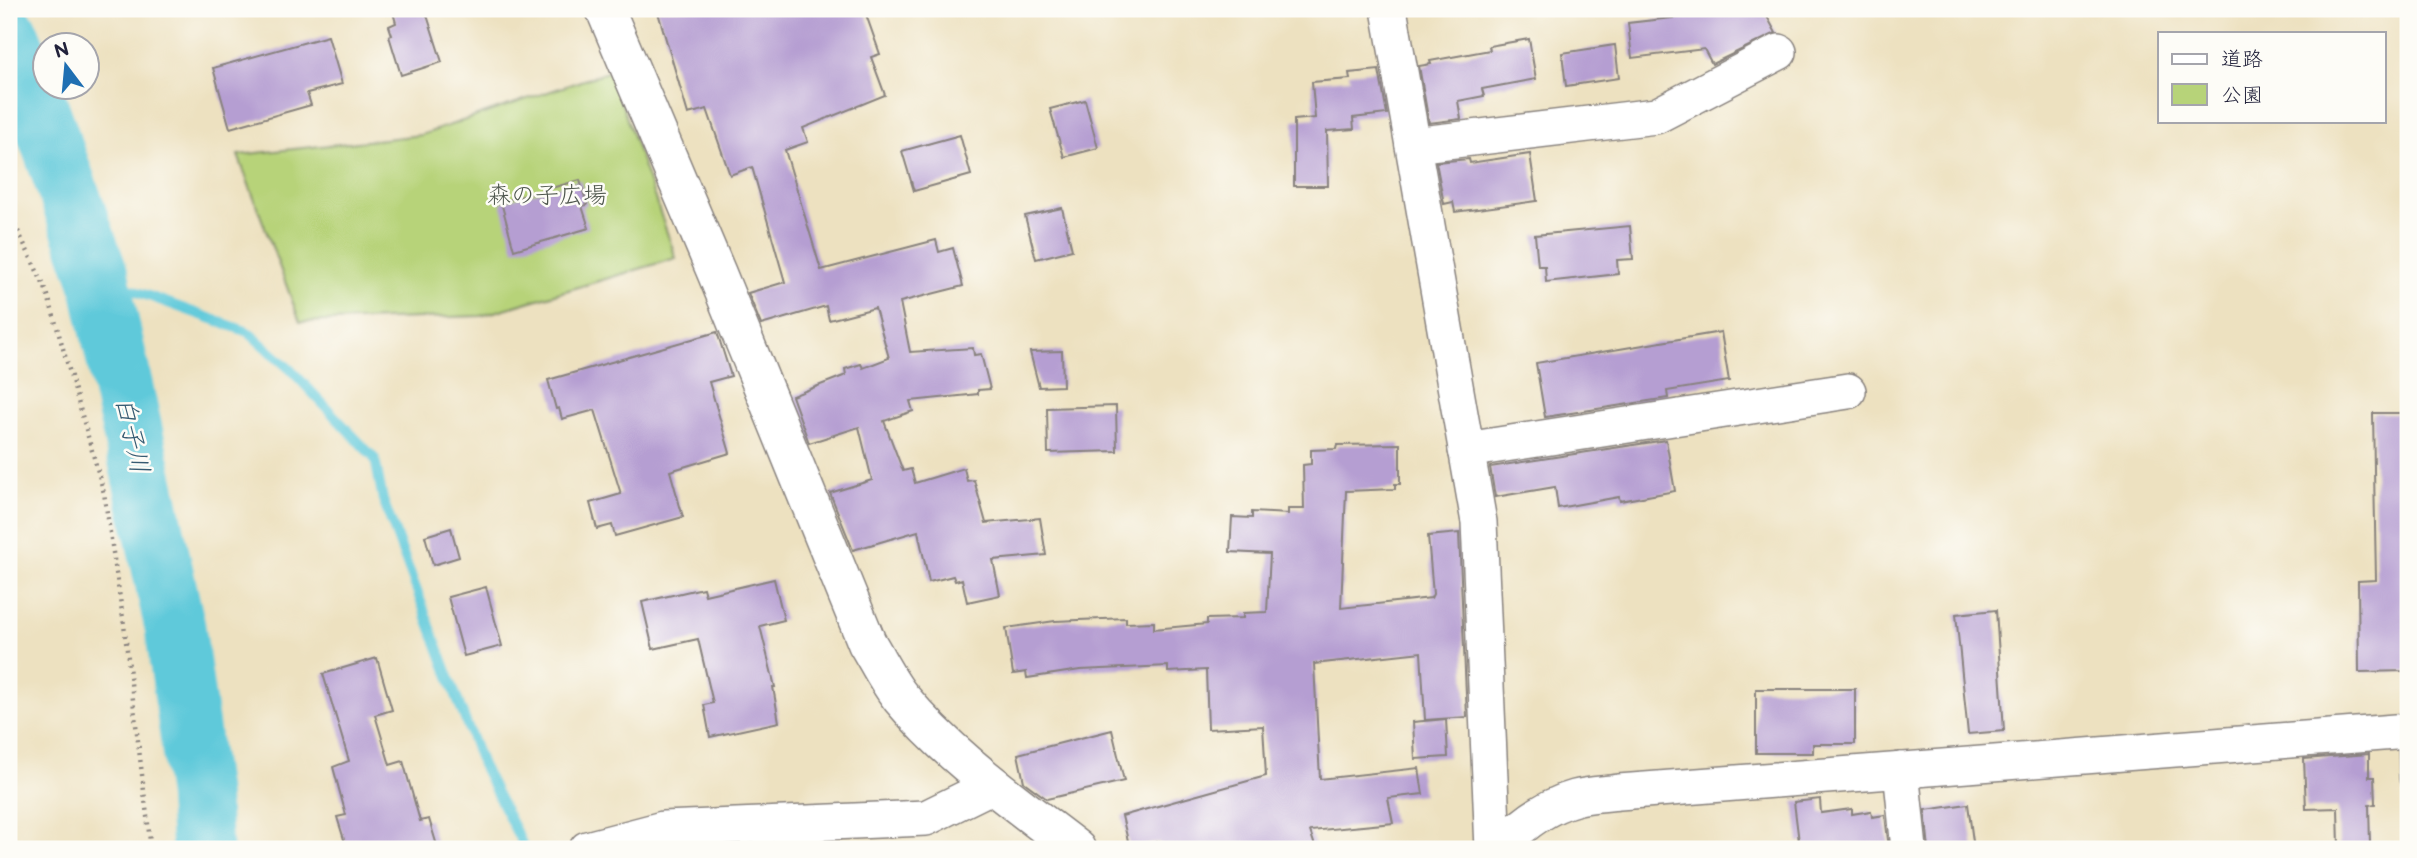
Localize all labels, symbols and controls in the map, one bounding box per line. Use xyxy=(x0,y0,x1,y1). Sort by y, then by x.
north arrow xyxy=(32,32,102,102)
legend xyxy=(2158,32,2386,122)
text: N xyxy=(52,38,72,64)
text: 道路 xyxy=(2221,47,2263,72)
text: 公園 xyxy=(2221,83,2263,108)
park label: 森の子広場 xyxy=(487,181,607,210)
water label: 白子川 xyxy=(108,394,155,477)

